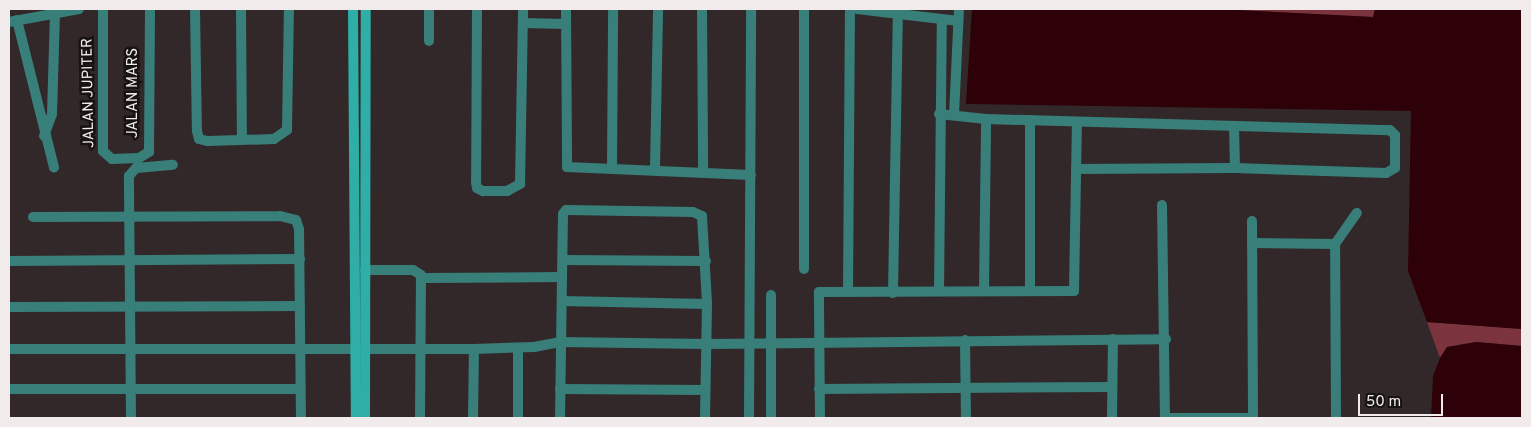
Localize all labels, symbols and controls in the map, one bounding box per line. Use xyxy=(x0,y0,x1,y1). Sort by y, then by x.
street label: JALAN JUPITER xyxy=(79,38,99,148)
street label: JALAN MARS xyxy=(125,48,143,138)
scale bar xyxy=(1361,384,1446,416)
text: 50 m xyxy=(1366,393,1401,412)

